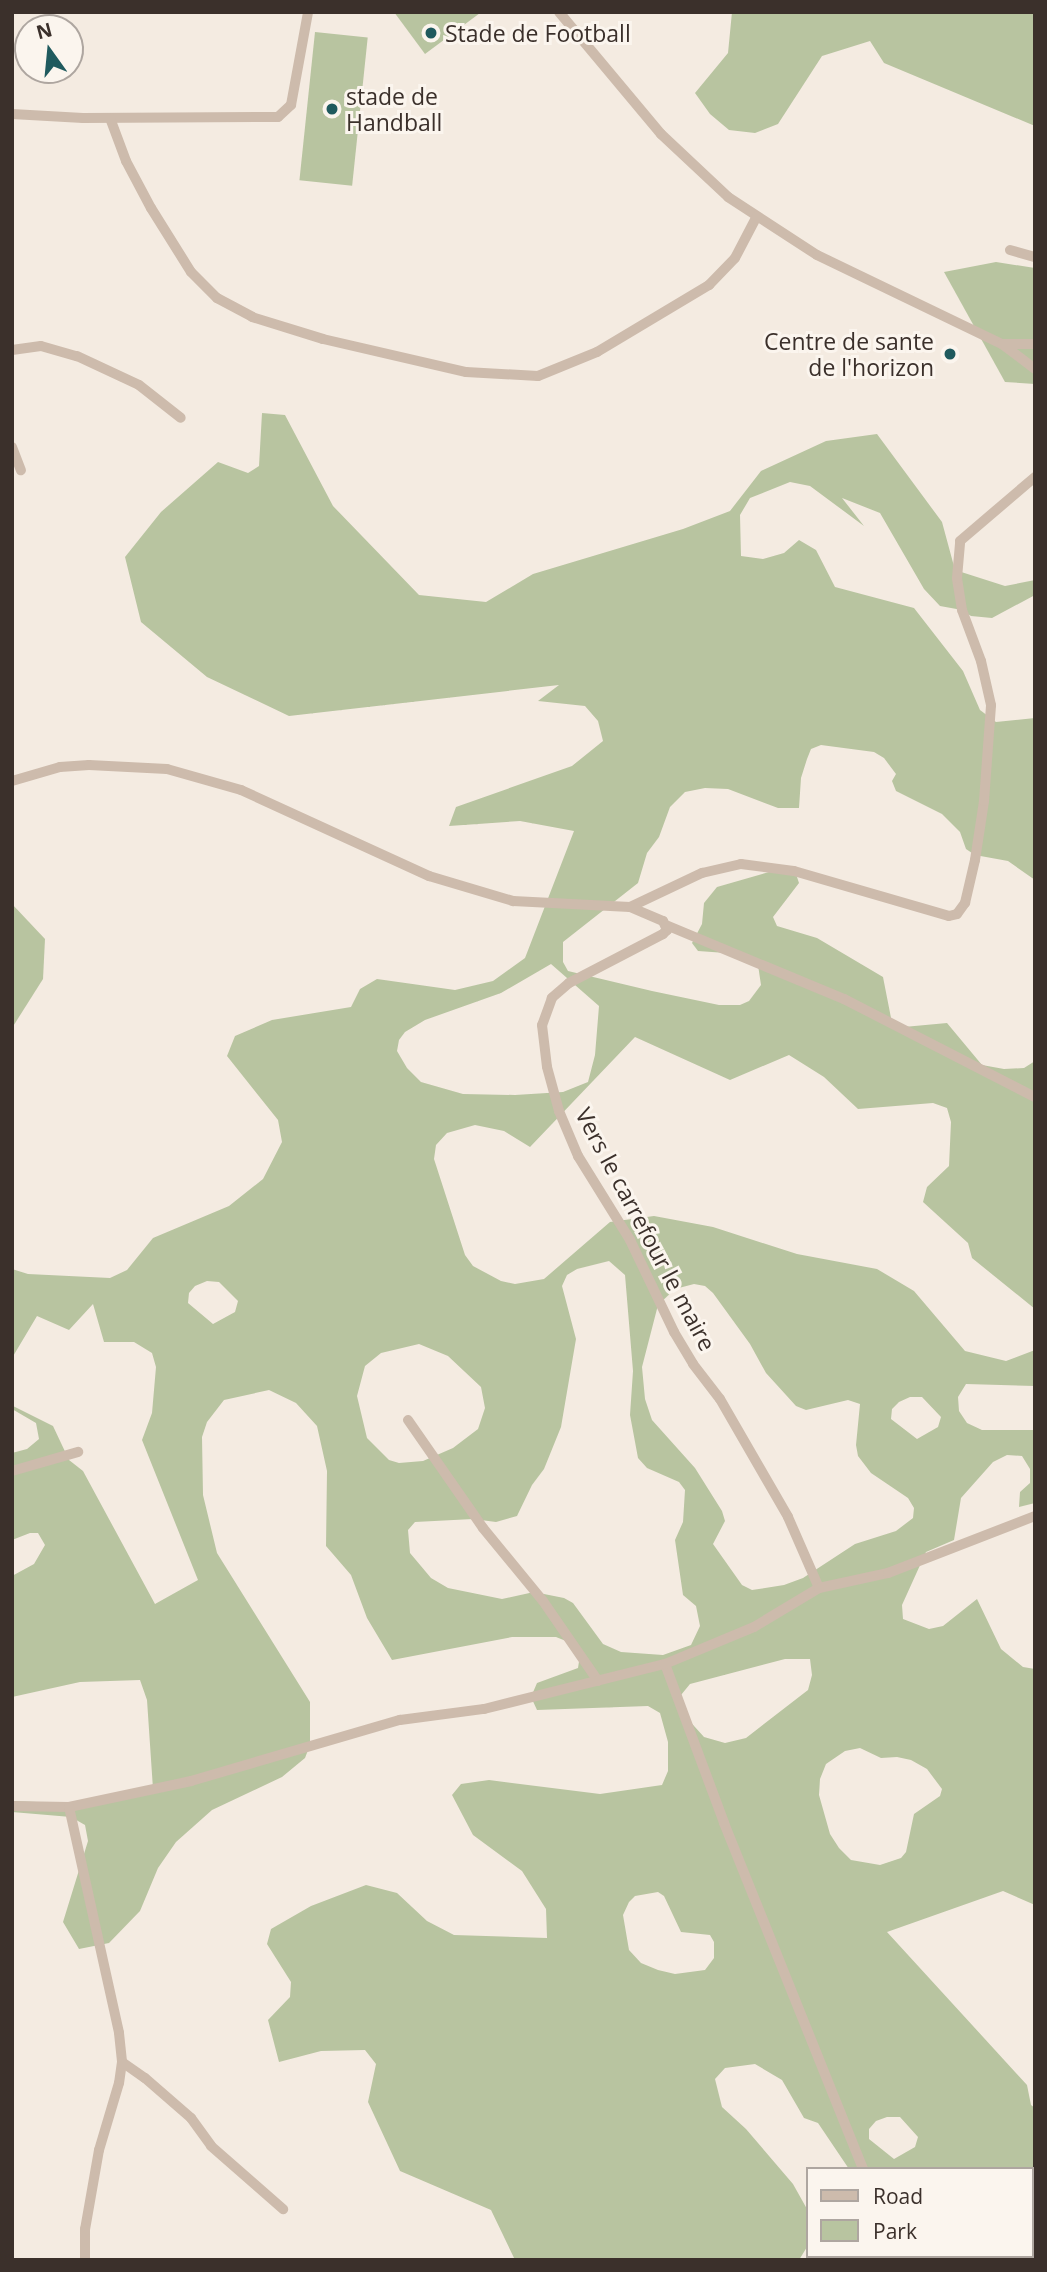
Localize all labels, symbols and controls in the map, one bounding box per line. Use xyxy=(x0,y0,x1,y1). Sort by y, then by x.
north arrow xyxy=(14,14,84,84)
text: N xyxy=(33,16,55,45)
place label: Stade de Football xyxy=(445,19,631,47)
marker: Stade de Football xyxy=(423,25,439,41)
place label: stade de Handball xyxy=(346,82,442,136)
marker: stade de Handball xyxy=(324,101,340,117)
place label: Centre de sante de l'horizon xyxy=(764,327,934,381)
marker: Centre de sante de l'horizon xyxy=(940,344,960,364)
street label: Vers le carrefour le maire xyxy=(570,1103,722,1355)
legend xyxy=(806,2167,1033,2258)
text: Road xyxy=(873,2182,923,2210)
text: Park xyxy=(873,2217,917,2245)

